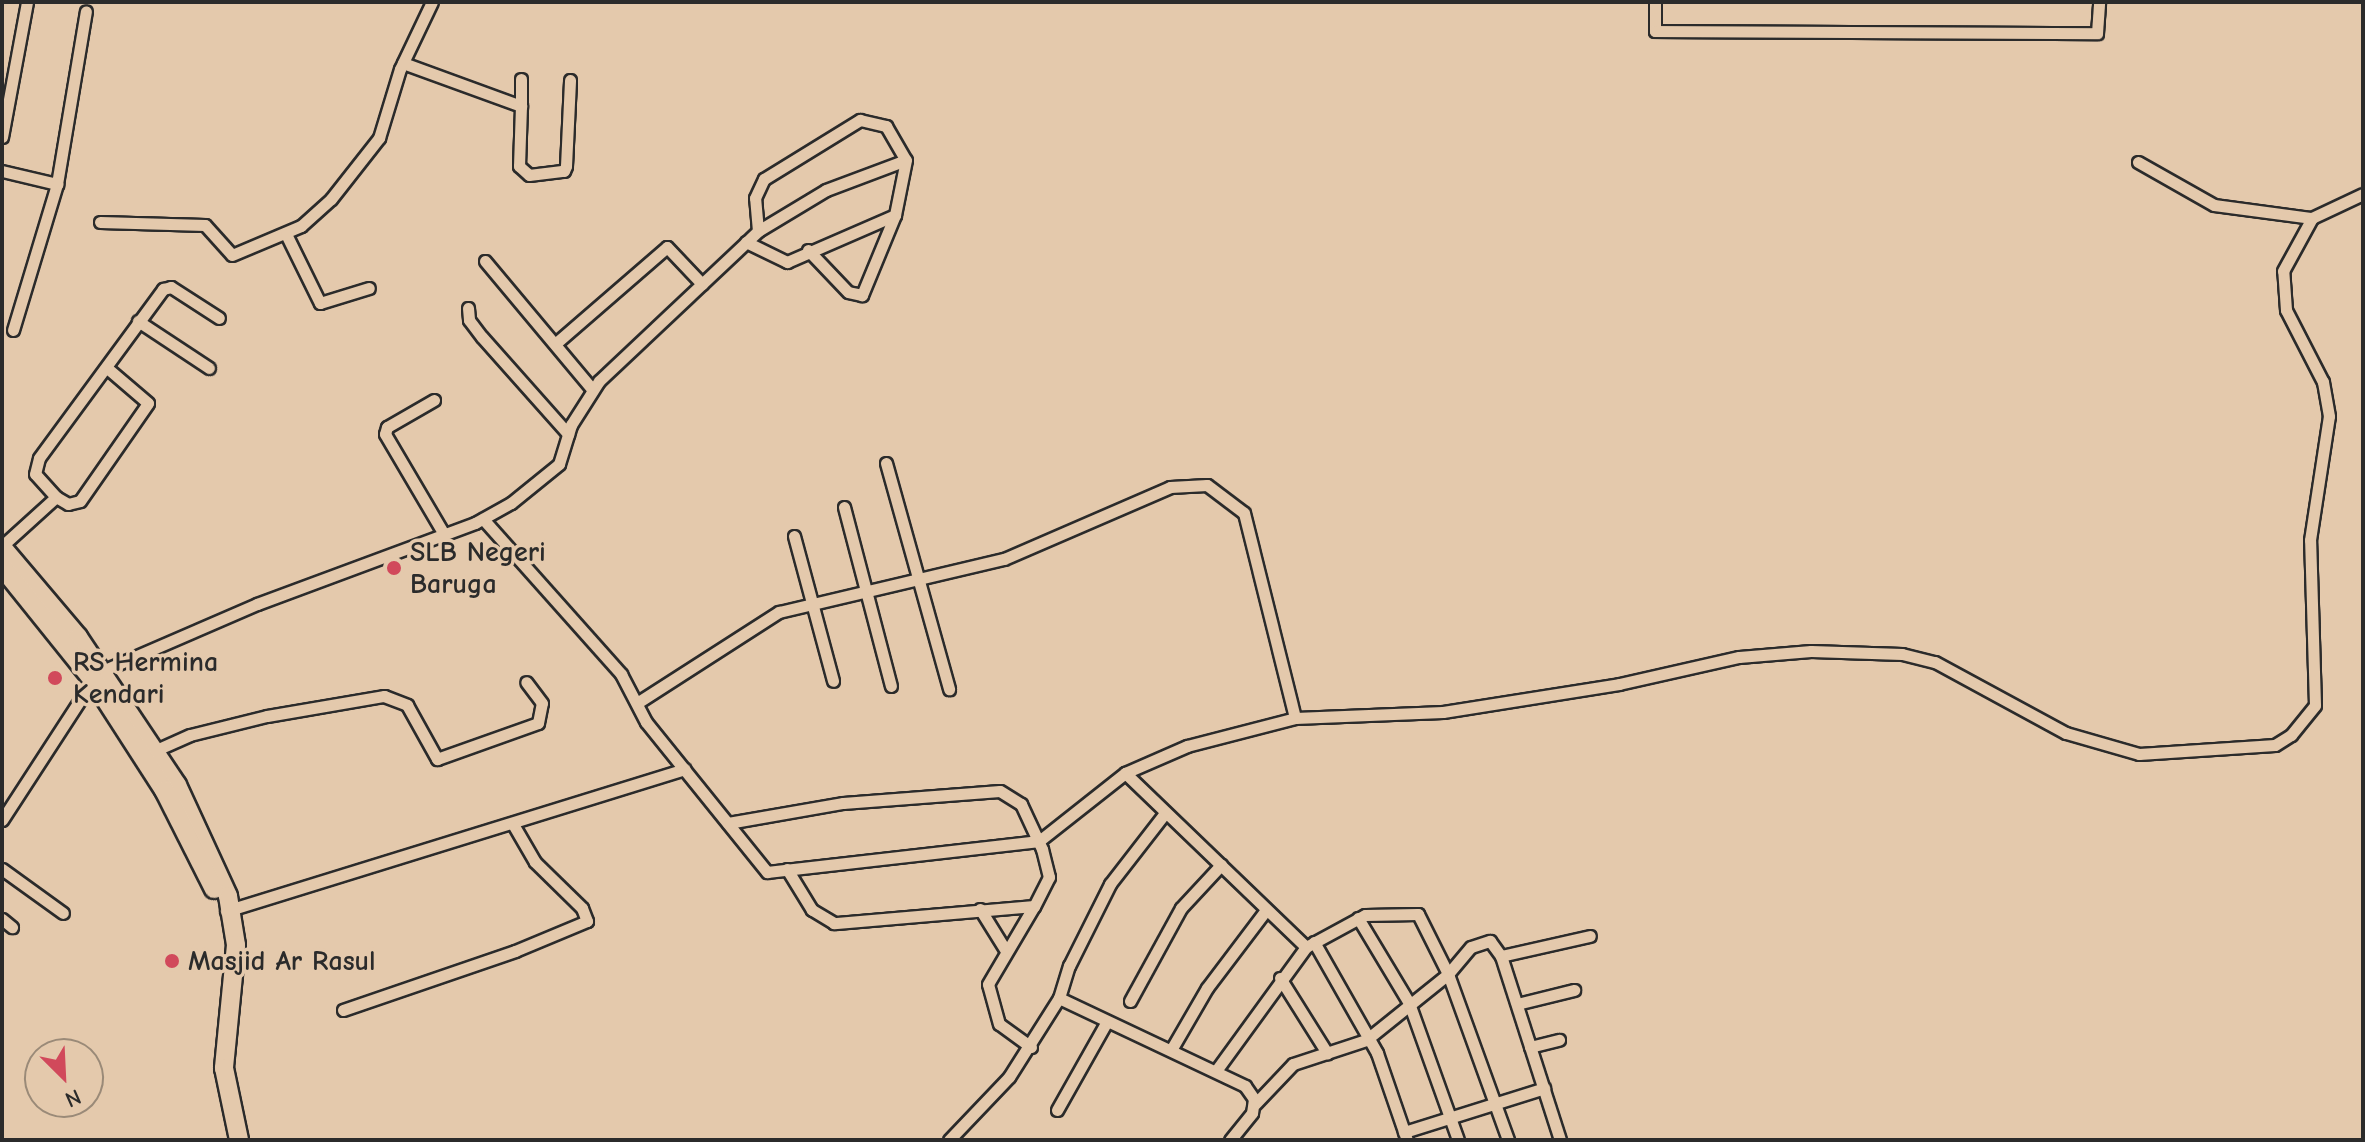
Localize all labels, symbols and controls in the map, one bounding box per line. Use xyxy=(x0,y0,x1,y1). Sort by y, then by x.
place label: SLB Negeri Baruga xyxy=(410,535,546,601)
marker: SLB Negeri Baruga xyxy=(385,559,403,577)
place label: RS Hermina Kendari xyxy=(73,645,218,711)
marker: RS Hermina Kendari xyxy=(44,667,66,689)
place label: Masjid Ar Rasul xyxy=(188,944,376,978)
marker: Masjid Ar Rasul xyxy=(163,952,181,970)
north arrow xyxy=(24,1038,104,1118)
text: N xyxy=(61,1083,85,1113)

